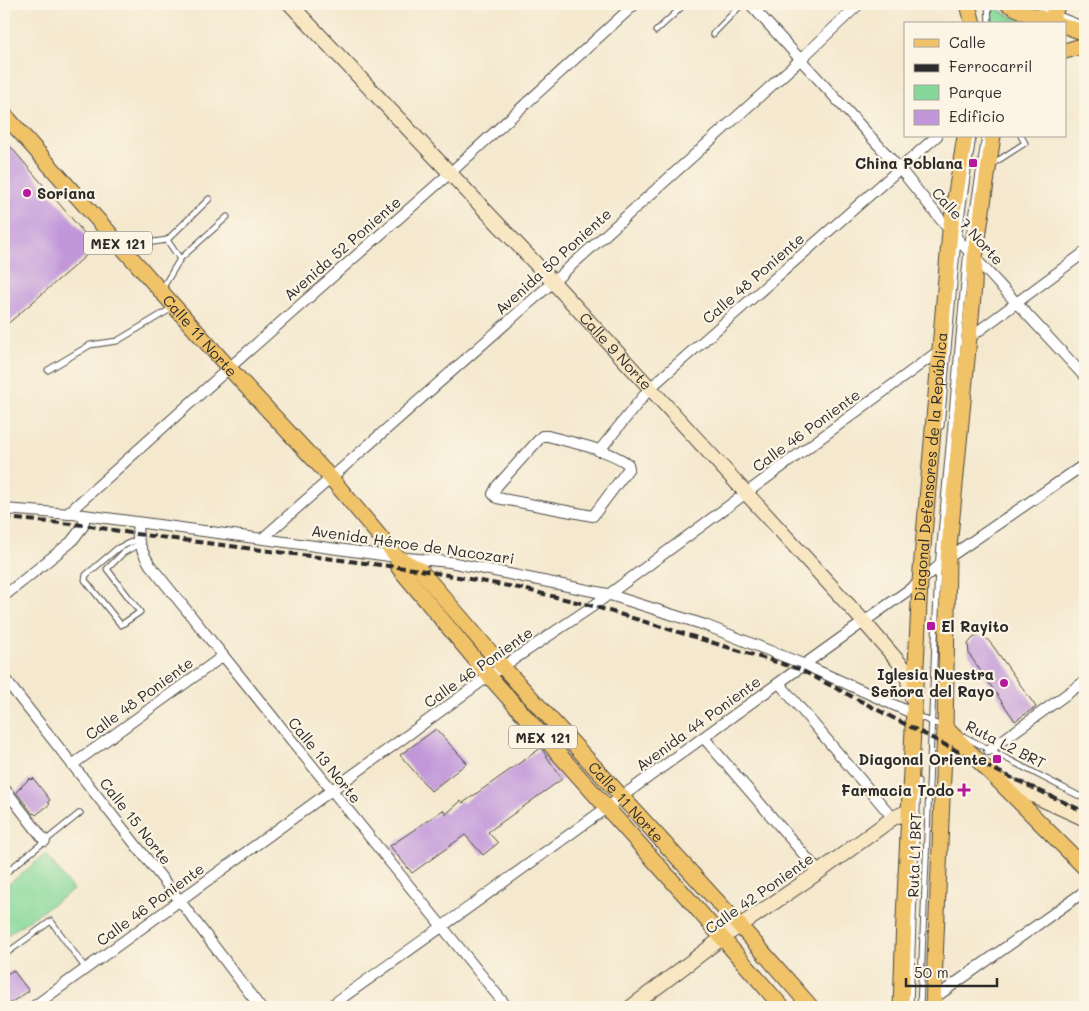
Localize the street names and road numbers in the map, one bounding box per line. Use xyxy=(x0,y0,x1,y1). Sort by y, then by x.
street label: Calle 7 Norte xyxy=(928,183,1008,269)
street label: Avenida 52 Poniente xyxy=(279,192,405,304)
street label: Avenida 50 Poniente xyxy=(491,203,615,319)
street label: Calle 48 Poniente xyxy=(698,228,808,328)
road number: MEX 121 xyxy=(84,232,152,254)
street label: Calle 11 Norte xyxy=(159,290,242,381)
street label: Calle 9 Norte xyxy=(575,308,657,394)
street label: Diagonal Defensores de la República xyxy=(909,331,951,602)
street label: Calle 46 Poniente xyxy=(748,384,864,476)
street label: Avenida Héroe de Nacozari xyxy=(310,520,516,568)
street label: Calle 46 Poniente xyxy=(420,622,536,712)
street label: Calle 48 Poniente xyxy=(81,652,197,744)
street label: Avenida 44 Poniente xyxy=(632,671,764,775)
street label: Calle 13 Norte xyxy=(284,713,366,807)
street label: Ruta L2 BRT xyxy=(963,715,1049,773)
road number: MEX 121 xyxy=(509,726,577,749)
street label: Calle 11 Norte xyxy=(584,757,669,847)
street label: Calle 15 Norte xyxy=(96,773,176,869)
street label: Ruta L1 BRT xyxy=(903,812,925,898)
street label: Calle 42 Poniente xyxy=(701,848,817,938)
street label: Calle 46 Poniente xyxy=(92,858,208,950)

